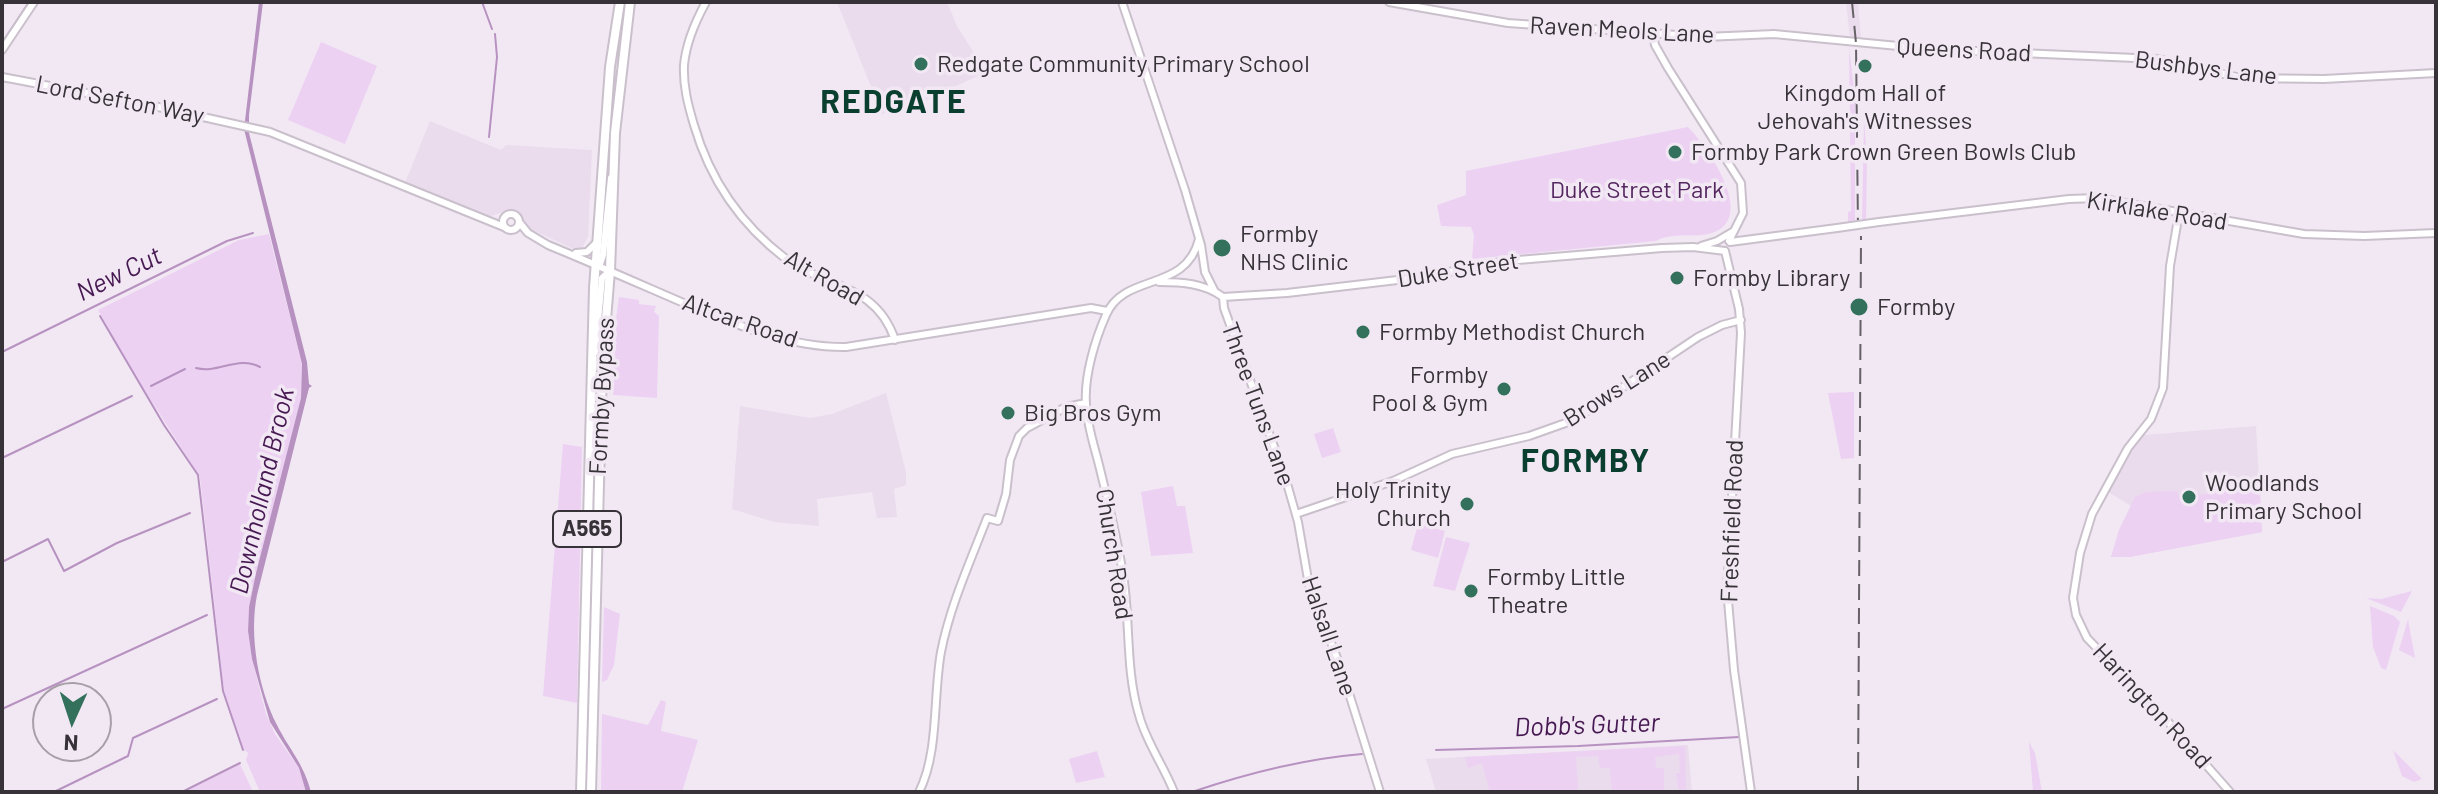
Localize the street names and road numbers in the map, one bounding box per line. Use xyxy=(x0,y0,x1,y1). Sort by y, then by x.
street label: Raven Meols Lane xyxy=(1529,11,1715,49)
street label: Queens Road xyxy=(1896,32,2032,68)
street label: Bushbys Lane xyxy=(2133,45,2279,91)
street label: Lord Sefton Way xyxy=(33,70,207,130)
street label: Kirklake Road xyxy=(2085,186,2229,236)
street label: Alt Road xyxy=(779,244,869,312)
street label: Duke Street xyxy=(1395,246,1521,294)
street label: Altcar Road xyxy=(679,288,801,354)
street label: Formby Bypass xyxy=(584,317,620,475)
street label: Three Tuns Lane xyxy=(1215,318,1301,490)
street label: Brows Lane xyxy=(1558,345,1676,433)
street label: Freshfield Road xyxy=(1715,439,1749,603)
street label: Church Road xyxy=(1089,486,1139,622)
road number: A565 xyxy=(553,511,621,547)
street label: Halsall Lane xyxy=(1295,572,1363,700)
street label: Harington Road xyxy=(2087,637,2217,775)

